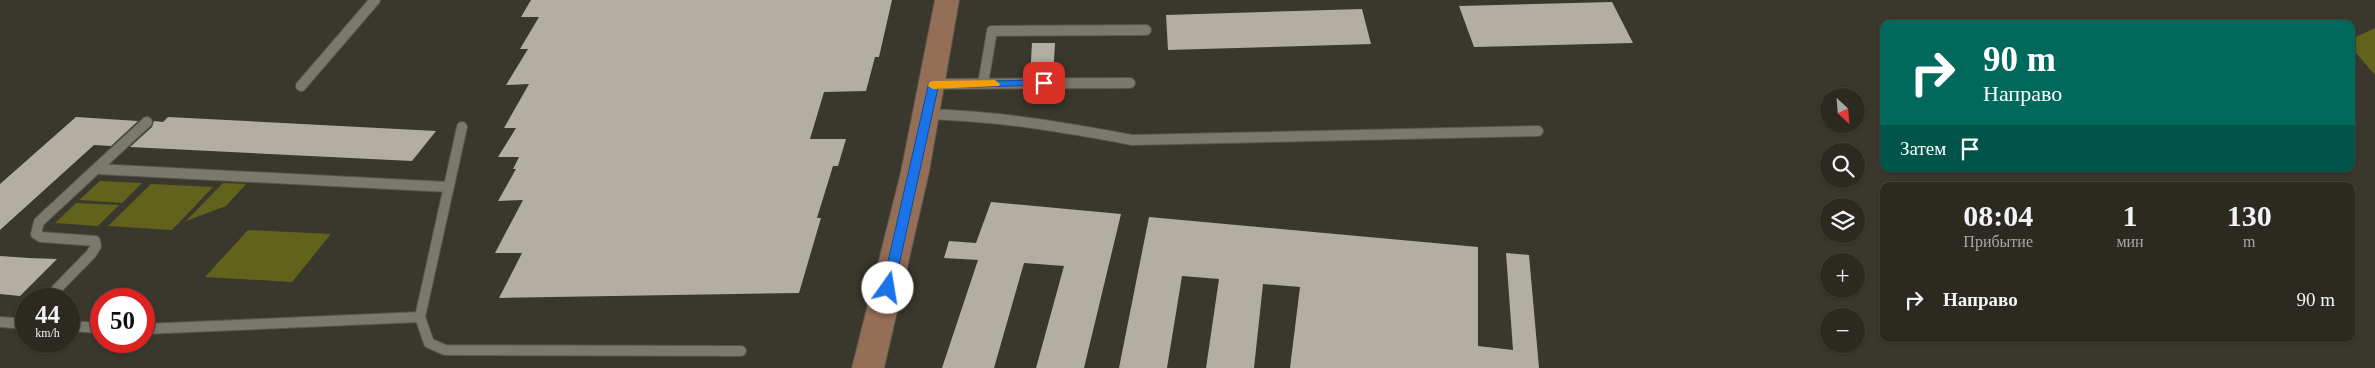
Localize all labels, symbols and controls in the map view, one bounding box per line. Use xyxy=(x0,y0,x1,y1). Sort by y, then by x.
icon: right xyxy=(1900,40,1965,105)
text: 90 m xyxy=(1983,40,2056,79)
pin xyxy=(1023,62,1065,104)
icon: arrive xyxy=(1030,69,1058,97)
text: Направо xyxy=(1983,81,2062,106)
north arrow xyxy=(1820,88,1865,132)
map controls xyxy=(1820,88,1865,353)
icon: arrive xyxy=(1956,135,1984,163)
text: Затем xyxy=(1900,138,1946,159)
button: search xyxy=(1820,143,1865,188)
button: layers xyxy=(1820,198,1865,243)
text: 08:04 xyxy=(1963,199,2033,232)
text: 1 xyxy=(2123,199,2138,232)
text: 130 xyxy=(2227,199,2272,232)
text: Прибытие xyxy=(1963,233,2033,250)
text: мин xyxy=(2116,233,2144,250)
text: m xyxy=(2243,233,2256,250)
button: + xyxy=(1820,253,1865,298)
position arrow xyxy=(861,261,913,313)
icon: right xyxy=(1900,286,1928,314)
speed limit sign: 50 xyxy=(90,288,155,353)
text: Направо xyxy=(1943,289,2018,310)
text: 90 m xyxy=(2296,289,2335,310)
text: 44 xyxy=(35,301,60,328)
button: − xyxy=(1820,308,1865,353)
text: km/h xyxy=(35,326,60,340)

